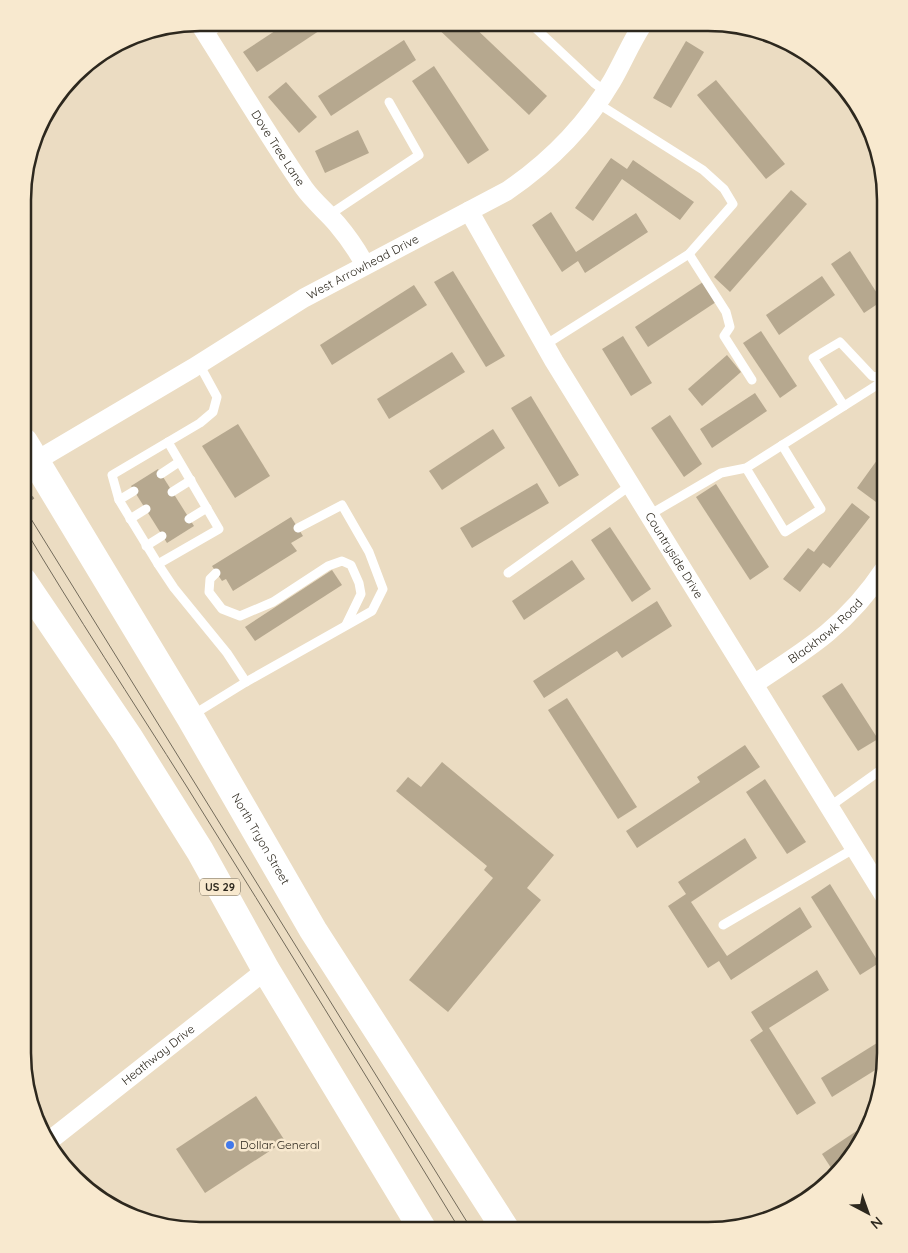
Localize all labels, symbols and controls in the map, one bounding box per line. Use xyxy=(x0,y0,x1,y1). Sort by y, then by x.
street label: Dove Tree Lane xyxy=(248,107,309,189)
street label: West Arrowhead Drive xyxy=(304,231,421,302)
street label: Countryside Drive xyxy=(642,509,707,601)
street label: Blackhawk Road xyxy=(785,595,865,667)
street label: North Tryon Street xyxy=(229,790,293,887)
road number: US 29 xyxy=(200,879,240,896)
street label: Heathway Drive xyxy=(118,1021,198,1088)
place label: Dollar General xyxy=(240,1137,320,1152)
marker: Dollar General xyxy=(224,1139,236,1151)
north arrow xyxy=(843,1188,893,1238)
text: N xyxy=(867,1213,886,1233)

